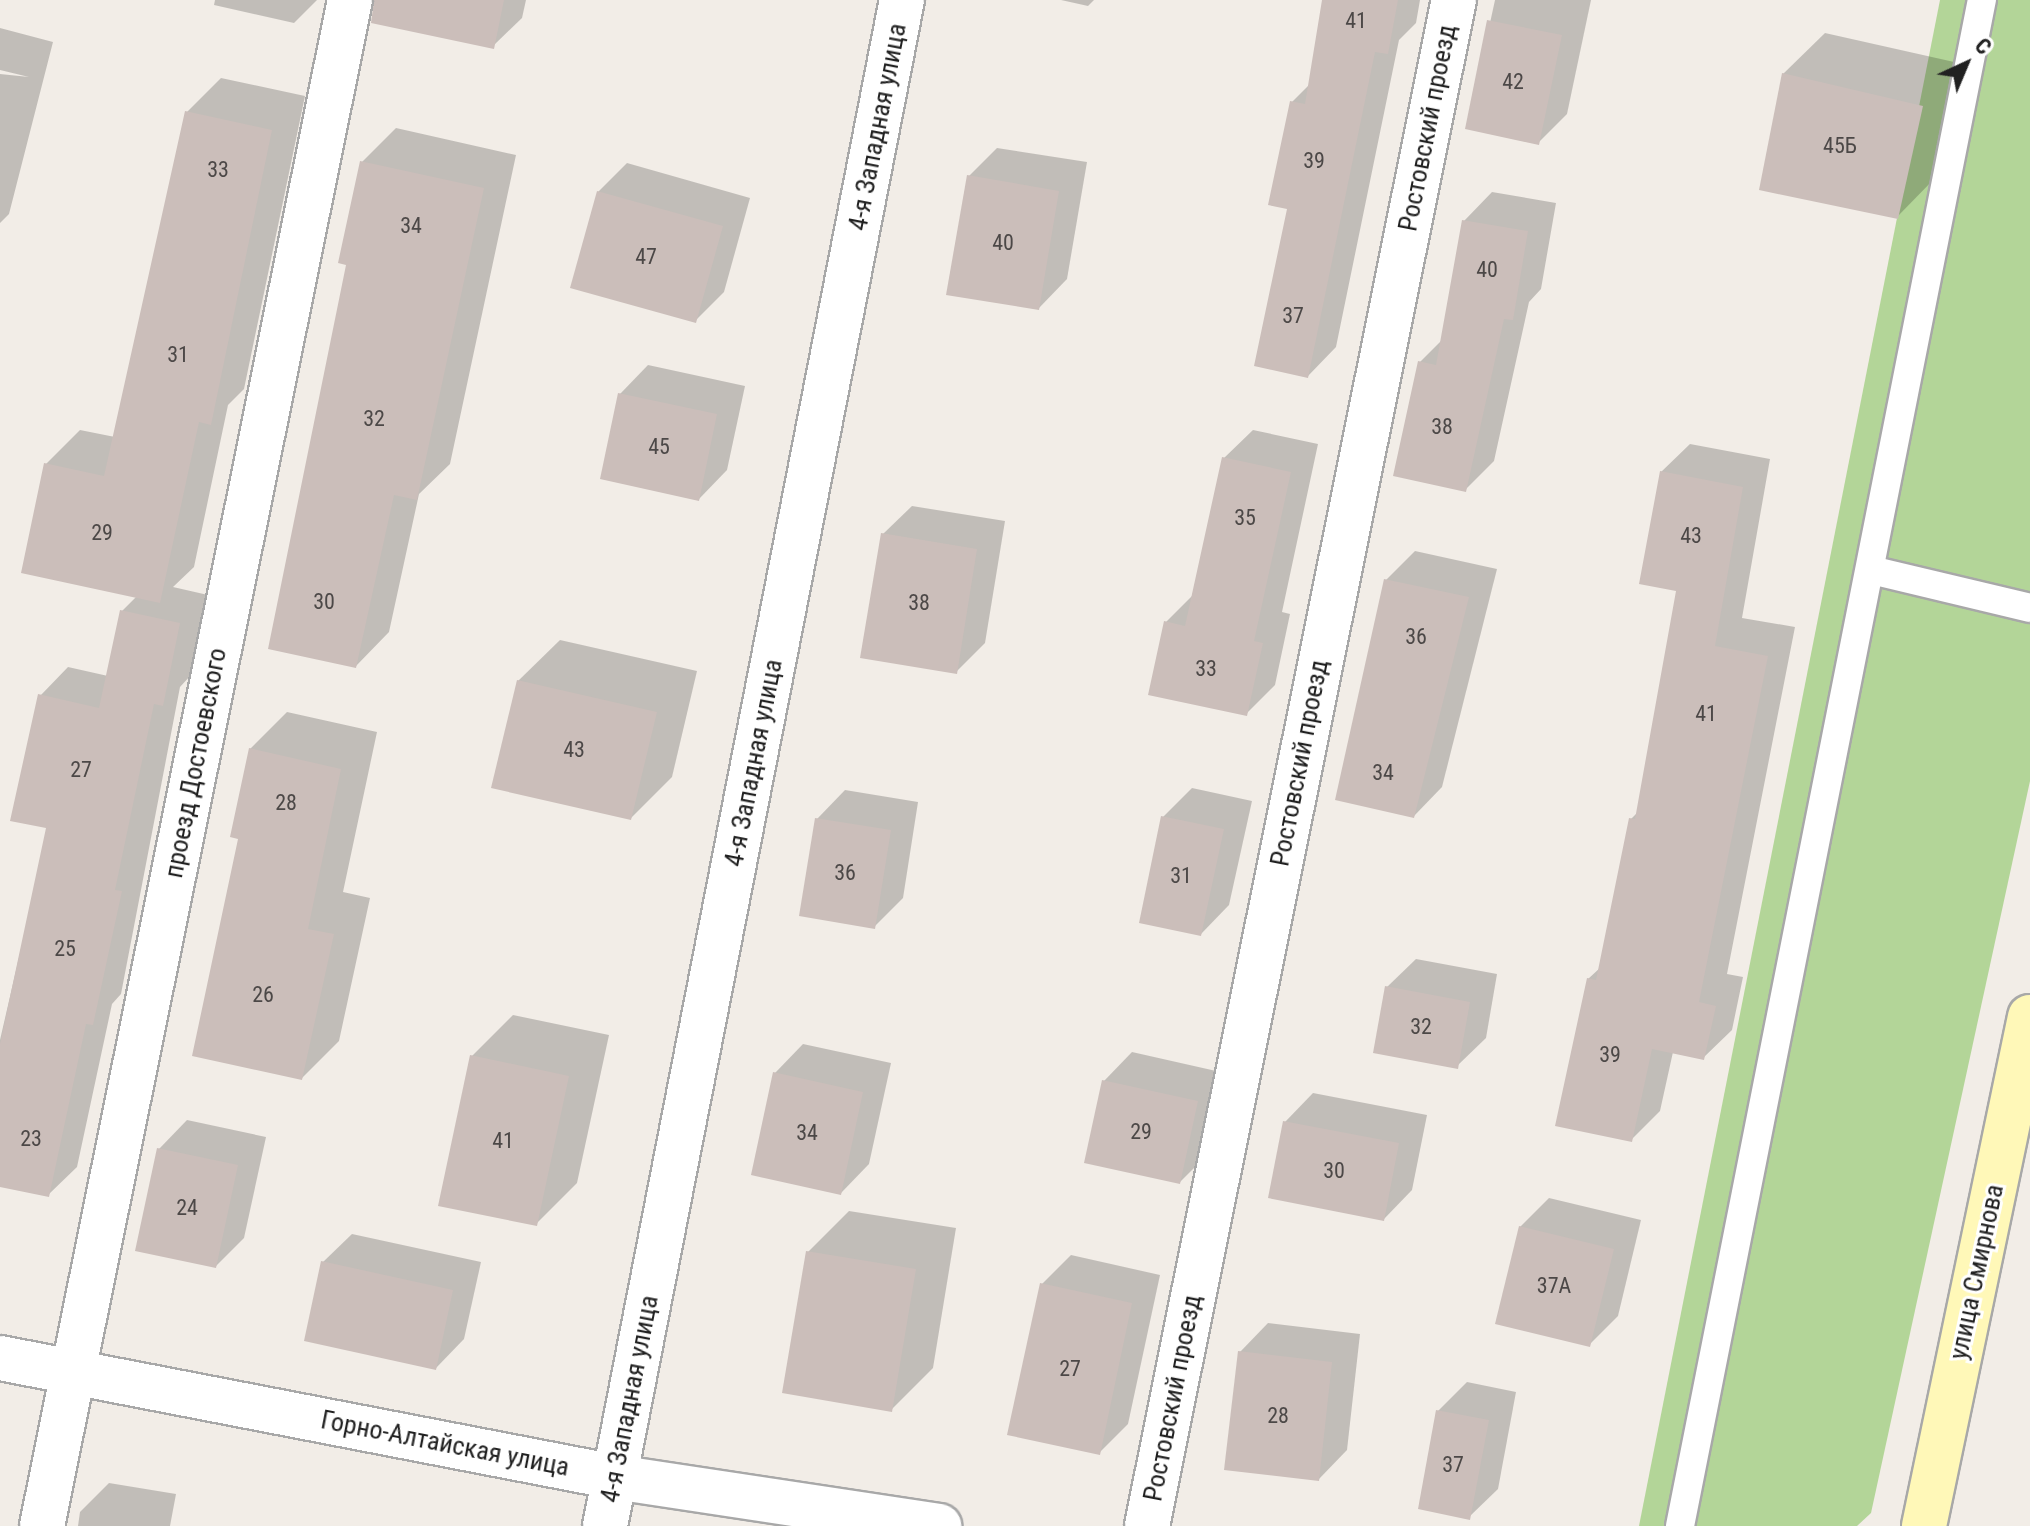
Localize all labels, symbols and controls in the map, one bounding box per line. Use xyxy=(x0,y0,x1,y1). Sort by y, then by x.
house number: 41 xyxy=(1345,8,1367,34)
street label: 4-я Западная улица xyxy=(843,21,913,233)
street label: Ростовский проезд xyxy=(1393,22,1463,234)
north arrow xyxy=(1926,24,2006,104)
text: С xyxy=(1970,33,1996,60)
house number: 42 xyxy=(1502,69,1524,95)
house number: 45Б xyxy=(1823,133,1857,159)
house number: 39 xyxy=(1303,148,1325,174)
house number: 33 xyxy=(207,157,229,183)
house number: 34 xyxy=(400,213,422,239)
house number: 40 xyxy=(992,230,1014,256)
house number: 47 xyxy=(635,244,657,270)
house number: 40 xyxy=(1476,257,1498,283)
house number: 37 xyxy=(1282,303,1304,329)
house number: 31 xyxy=(167,342,189,368)
house number: 32 xyxy=(363,406,385,432)
house number: 38 xyxy=(1431,414,1453,440)
house number: 45 xyxy=(648,434,670,460)
house number: 35 xyxy=(1234,505,1256,531)
house number: 29 xyxy=(91,520,113,546)
house number: 43 xyxy=(1680,523,1702,549)
house number: 30 xyxy=(313,589,335,615)
house number: 38 xyxy=(908,590,930,616)
house number: 36 xyxy=(1405,624,1427,650)
street label: проезд Достоевского xyxy=(158,645,234,881)
house number: 33 xyxy=(1195,656,1217,682)
street label: 4-я Западная улица xyxy=(719,657,789,869)
street label: Ростовский проезд xyxy=(1265,657,1335,869)
house number: 41 xyxy=(1695,701,1717,727)
house number: 43 xyxy=(563,737,585,763)
house number: 27 xyxy=(70,757,92,783)
house number: 34 xyxy=(1372,760,1394,786)
house number: 28 xyxy=(275,790,297,816)
house number: 36 xyxy=(834,860,856,886)
house number: 31 xyxy=(1170,863,1192,889)
house number: 25 xyxy=(54,936,76,962)
house number: 26 xyxy=(252,982,274,1008)
house number: 32 xyxy=(1410,1014,1432,1040)
house number: 39 xyxy=(1599,1042,1621,1068)
house number: 29 xyxy=(1130,1119,1152,1145)
house number: 34 xyxy=(796,1120,818,1146)
house number: 23 xyxy=(20,1126,42,1152)
house number: 41 xyxy=(492,1128,514,1154)
house number: 30 xyxy=(1323,1158,1345,1184)
street label: улица Смирнова xyxy=(1943,1182,2011,1362)
house number: 24 xyxy=(176,1195,198,1221)
house number: 37А xyxy=(1537,1273,1571,1299)
street label: Ростовский проезд xyxy=(1138,1292,1208,1504)
street label: 4-я Западная улица xyxy=(595,1293,665,1505)
house number: 27 xyxy=(1059,1356,1081,1382)
house number: 28 xyxy=(1267,1403,1289,1429)
street label: Горно-Алтайская улица xyxy=(318,1405,572,1483)
house number: 37 xyxy=(1442,1452,1464,1478)

